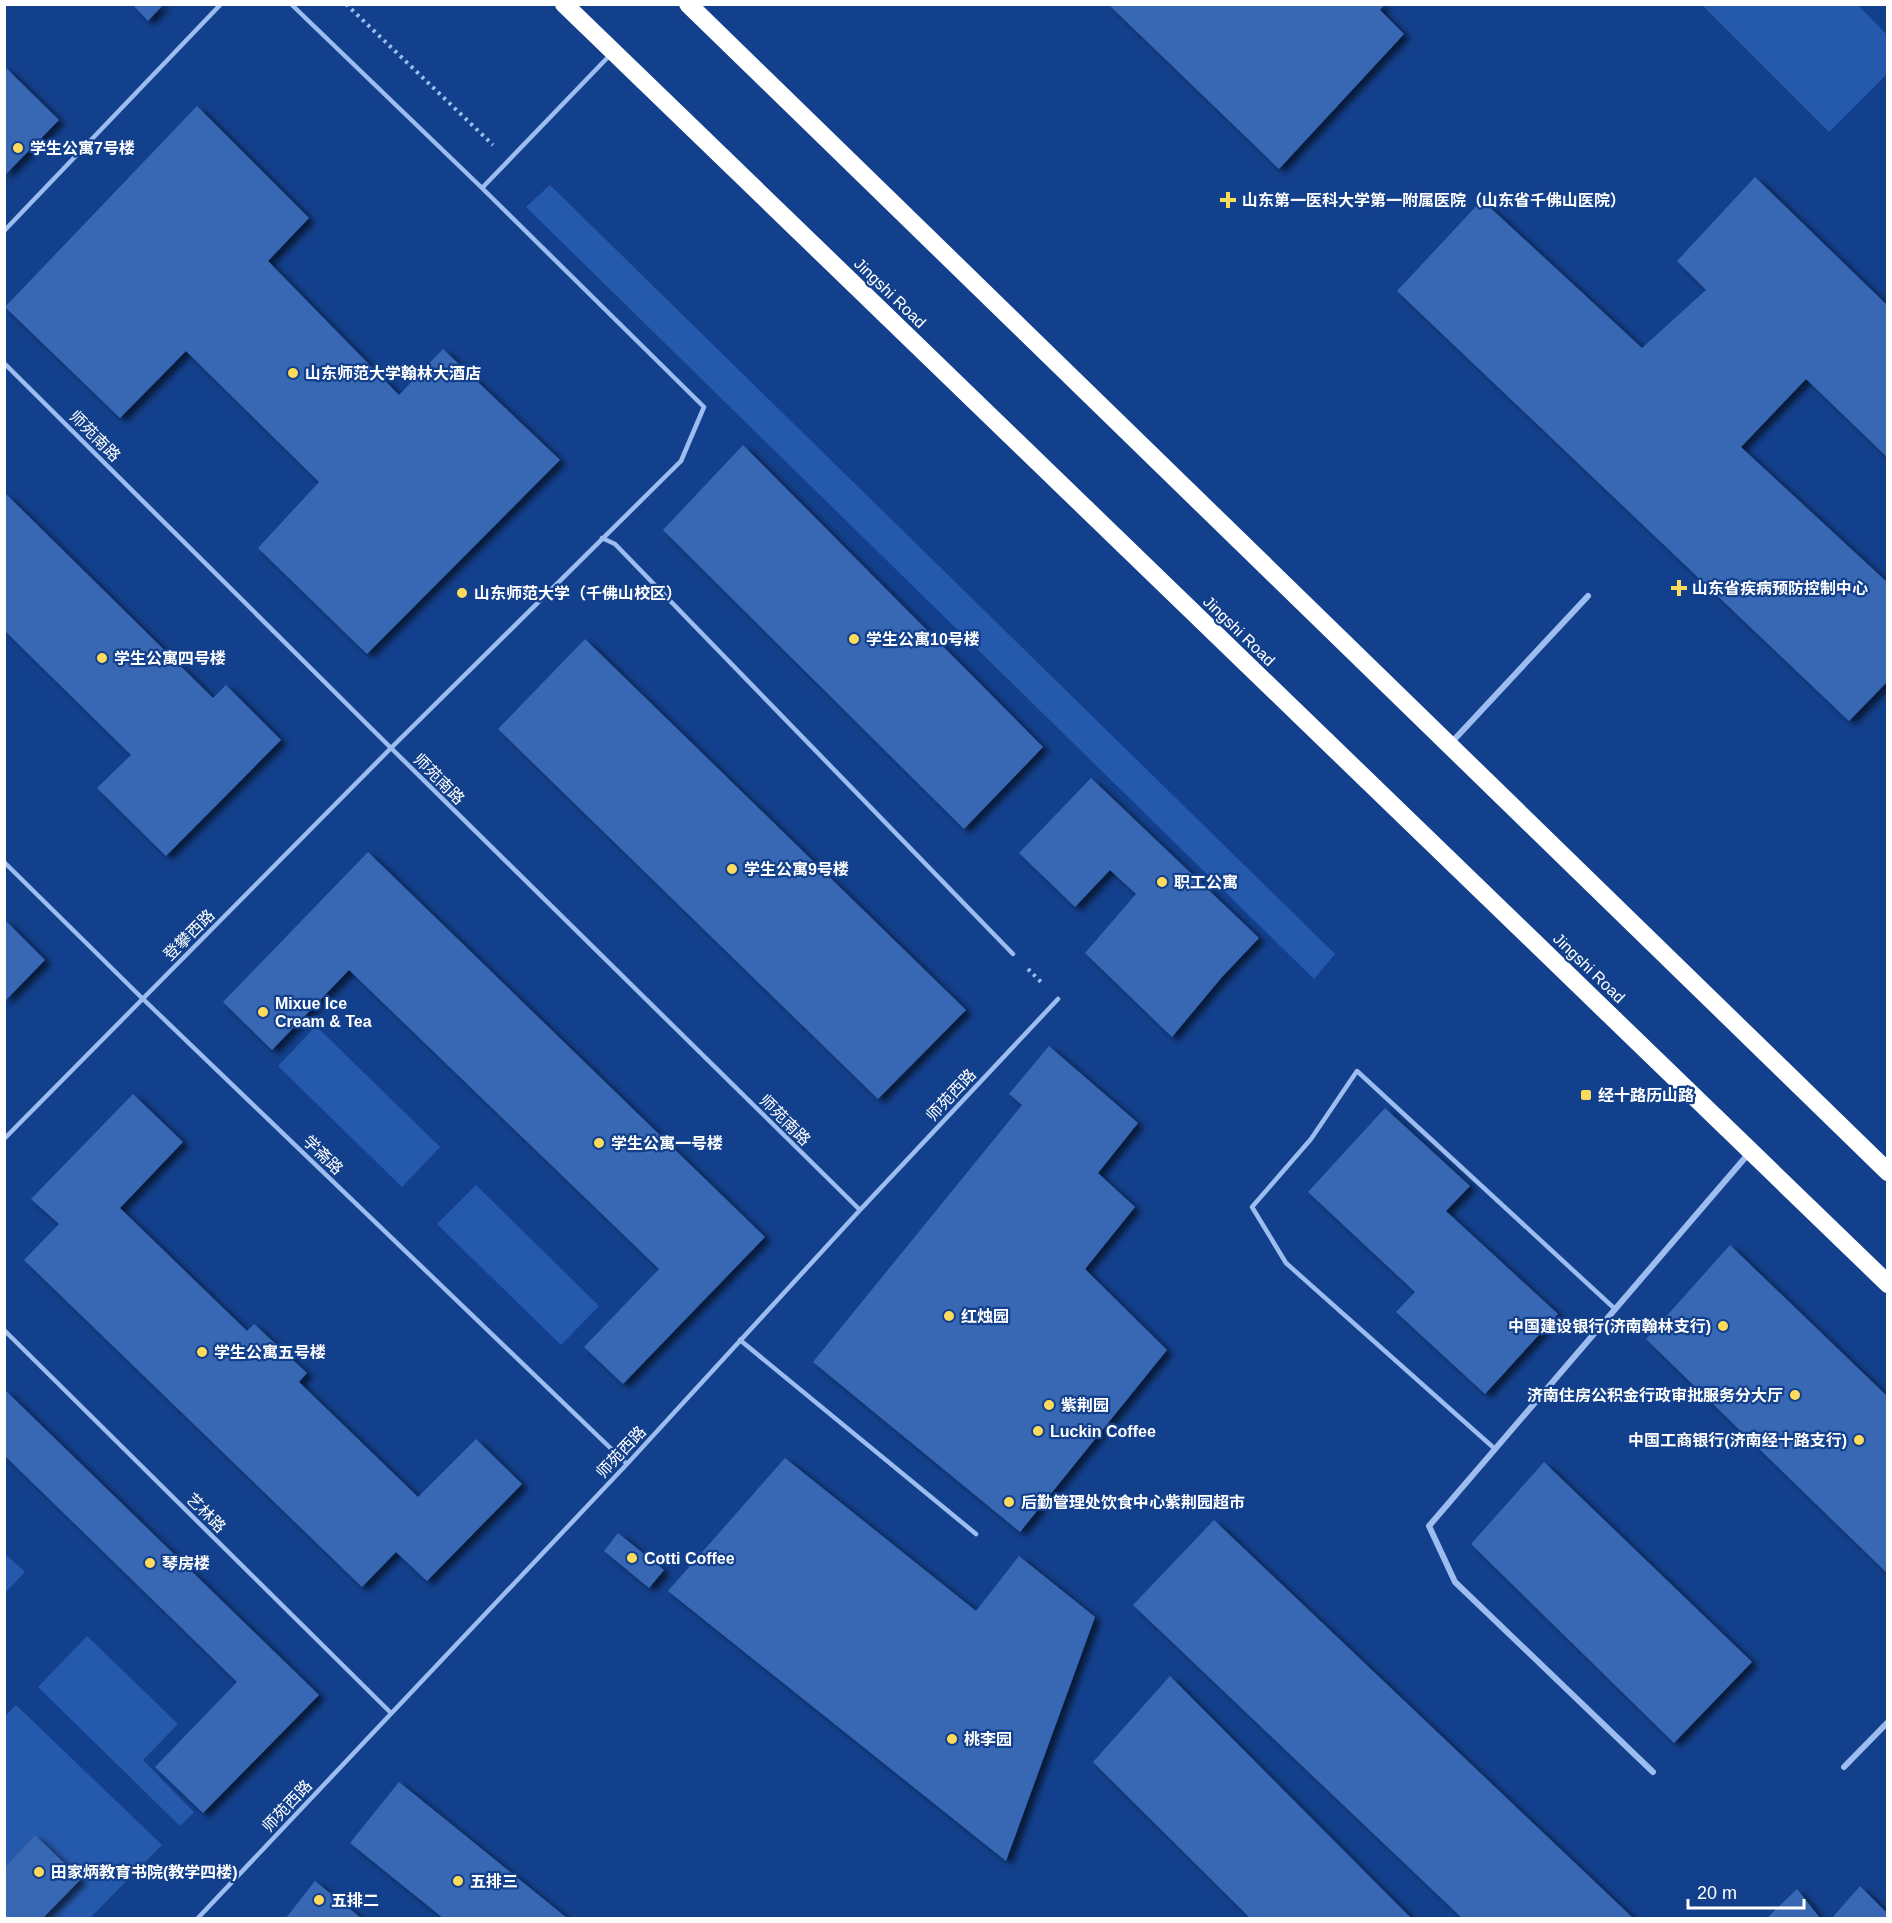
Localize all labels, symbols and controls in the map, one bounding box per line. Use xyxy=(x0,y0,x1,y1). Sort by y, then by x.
place label: 学生公寓7号楼 xyxy=(30,140,135,157)
marker: 学生公寓7号楼 xyxy=(11,141,25,155)
marker: 山东第一医科大学第一附属医院（山东省千佛山医院） xyxy=(1219,191,1237,209)
place label: 山东第一医科大学第一附属医院（山东省千佛山医院） xyxy=(1242,191,1626,209)
street label: Jingshi Road xyxy=(851,255,929,331)
place label: 山东师范大学翰林大酒店 xyxy=(305,364,481,382)
marker: 山东师范大学翰林大酒店 xyxy=(286,366,300,380)
street label: 师苑南路 xyxy=(66,407,124,465)
marker: 山东省疾病预防控制中心 xyxy=(1670,579,1688,597)
place label: 山东省疾病预防控制中心 xyxy=(1692,579,1868,597)
place label: 山东师范大学（千佛山校区） xyxy=(474,584,682,602)
marker: 山东师范大学（千佛山校区） xyxy=(455,586,469,600)
street label: Jingshi Road xyxy=(1200,593,1278,669)
place label: 学生公寓10号楼 xyxy=(866,631,980,648)
marker: 学生公寓10号楼 xyxy=(847,632,861,646)
place label: 学生公寓四号楼 xyxy=(114,650,226,667)
marker: 学生公寓四号楼 xyxy=(95,651,109,665)
street label: 师苑南路 xyxy=(410,750,468,808)
place label: 学生公寓9号楼 xyxy=(744,861,849,878)
marker: 学生公寓9号楼 xyxy=(725,862,739,876)
place label: 职工公寓 xyxy=(1174,874,1238,891)
marker: 职工公寓 xyxy=(1155,875,1169,889)
street label: 登攀西路 xyxy=(160,906,218,964)
street label: Jingshi Road xyxy=(1550,930,1628,1006)
place label: Mixue Ice Cream & Tea xyxy=(275,995,372,1030)
marker: Mixue Ice Cream & Tea xyxy=(256,1005,270,1019)
street label: 师苑西路 xyxy=(923,1066,979,1124)
place label: 经十路历山路 xyxy=(1598,1087,1694,1104)
marker: 经十路历山路 xyxy=(1579,1088,1593,1102)
street label: 师苑南路 xyxy=(756,1091,814,1149)
street label: 学斋路 xyxy=(300,1132,346,1178)
place label: 学生公寓一号楼 xyxy=(611,1135,723,1152)
marker: 学生公寓一号楼 xyxy=(592,1136,606,1150)
place label: 红烛园 xyxy=(961,1308,1009,1325)
marker: 红烛园 xyxy=(942,1309,956,1323)
place label: 中国建设银行(济南翰林支行) xyxy=(1508,1317,1711,1335)
marker: 中国建设银行(济南翰林支行) xyxy=(1716,1319,1730,1333)
place label: 学生公寓五号楼 xyxy=(214,1344,326,1361)
marker: 学生公寓五号楼 xyxy=(195,1345,209,1359)
place label: 济南住房公积金行政审批服务分大厅 xyxy=(1527,1387,1783,1404)
marker: 济南住房公积金行政审批服务分大厅 xyxy=(1788,1388,1802,1402)
place label: 紫荆园 xyxy=(1061,1397,1109,1414)
marker: 紫荆园 xyxy=(1042,1398,1056,1412)
street label: 师苑西路 xyxy=(593,1423,649,1481)
place label: Luckin Coffee xyxy=(1050,1423,1156,1440)
marker: Luckin Coffee xyxy=(1031,1424,1045,1438)
place label: 中国工商银行(济南经十路支行) xyxy=(1628,1432,1847,1449)
marker: 中国工商银行(济南经十路支行) xyxy=(1852,1433,1866,1447)
street label: 艺林路 xyxy=(183,1490,229,1536)
place label: 后勤管理处饮食中心紫荆园超市 xyxy=(1021,1494,1245,1511)
marker: 后勤管理处饮食中心紫荆园超市 xyxy=(1002,1495,1016,1509)
place label: Cotti Coffee xyxy=(644,1550,735,1567)
marker: Cotti Coffee xyxy=(625,1551,639,1565)
place label: 琴房楼 xyxy=(162,1555,210,1572)
marker: 琴房楼 xyxy=(143,1556,157,1570)
place label: 桃李园 xyxy=(964,1731,1012,1748)
marker: 桃李园 xyxy=(945,1732,959,1746)
street label: 师苑西路 xyxy=(259,1777,315,1835)
place label: 田家炳教育书院(教学四楼) xyxy=(51,1864,238,1881)
marker: 田家炳教育书院(教学四楼) xyxy=(32,1865,46,1879)
scale bar xyxy=(1688,1872,1804,1910)
place label: 五排三 xyxy=(470,1873,518,1890)
marker: 五排三 xyxy=(451,1874,465,1888)
text: 20 m xyxy=(1697,1883,1737,1903)
place label: 五排二 xyxy=(331,1892,379,1909)
marker: 五排二 xyxy=(312,1893,326,1907)

